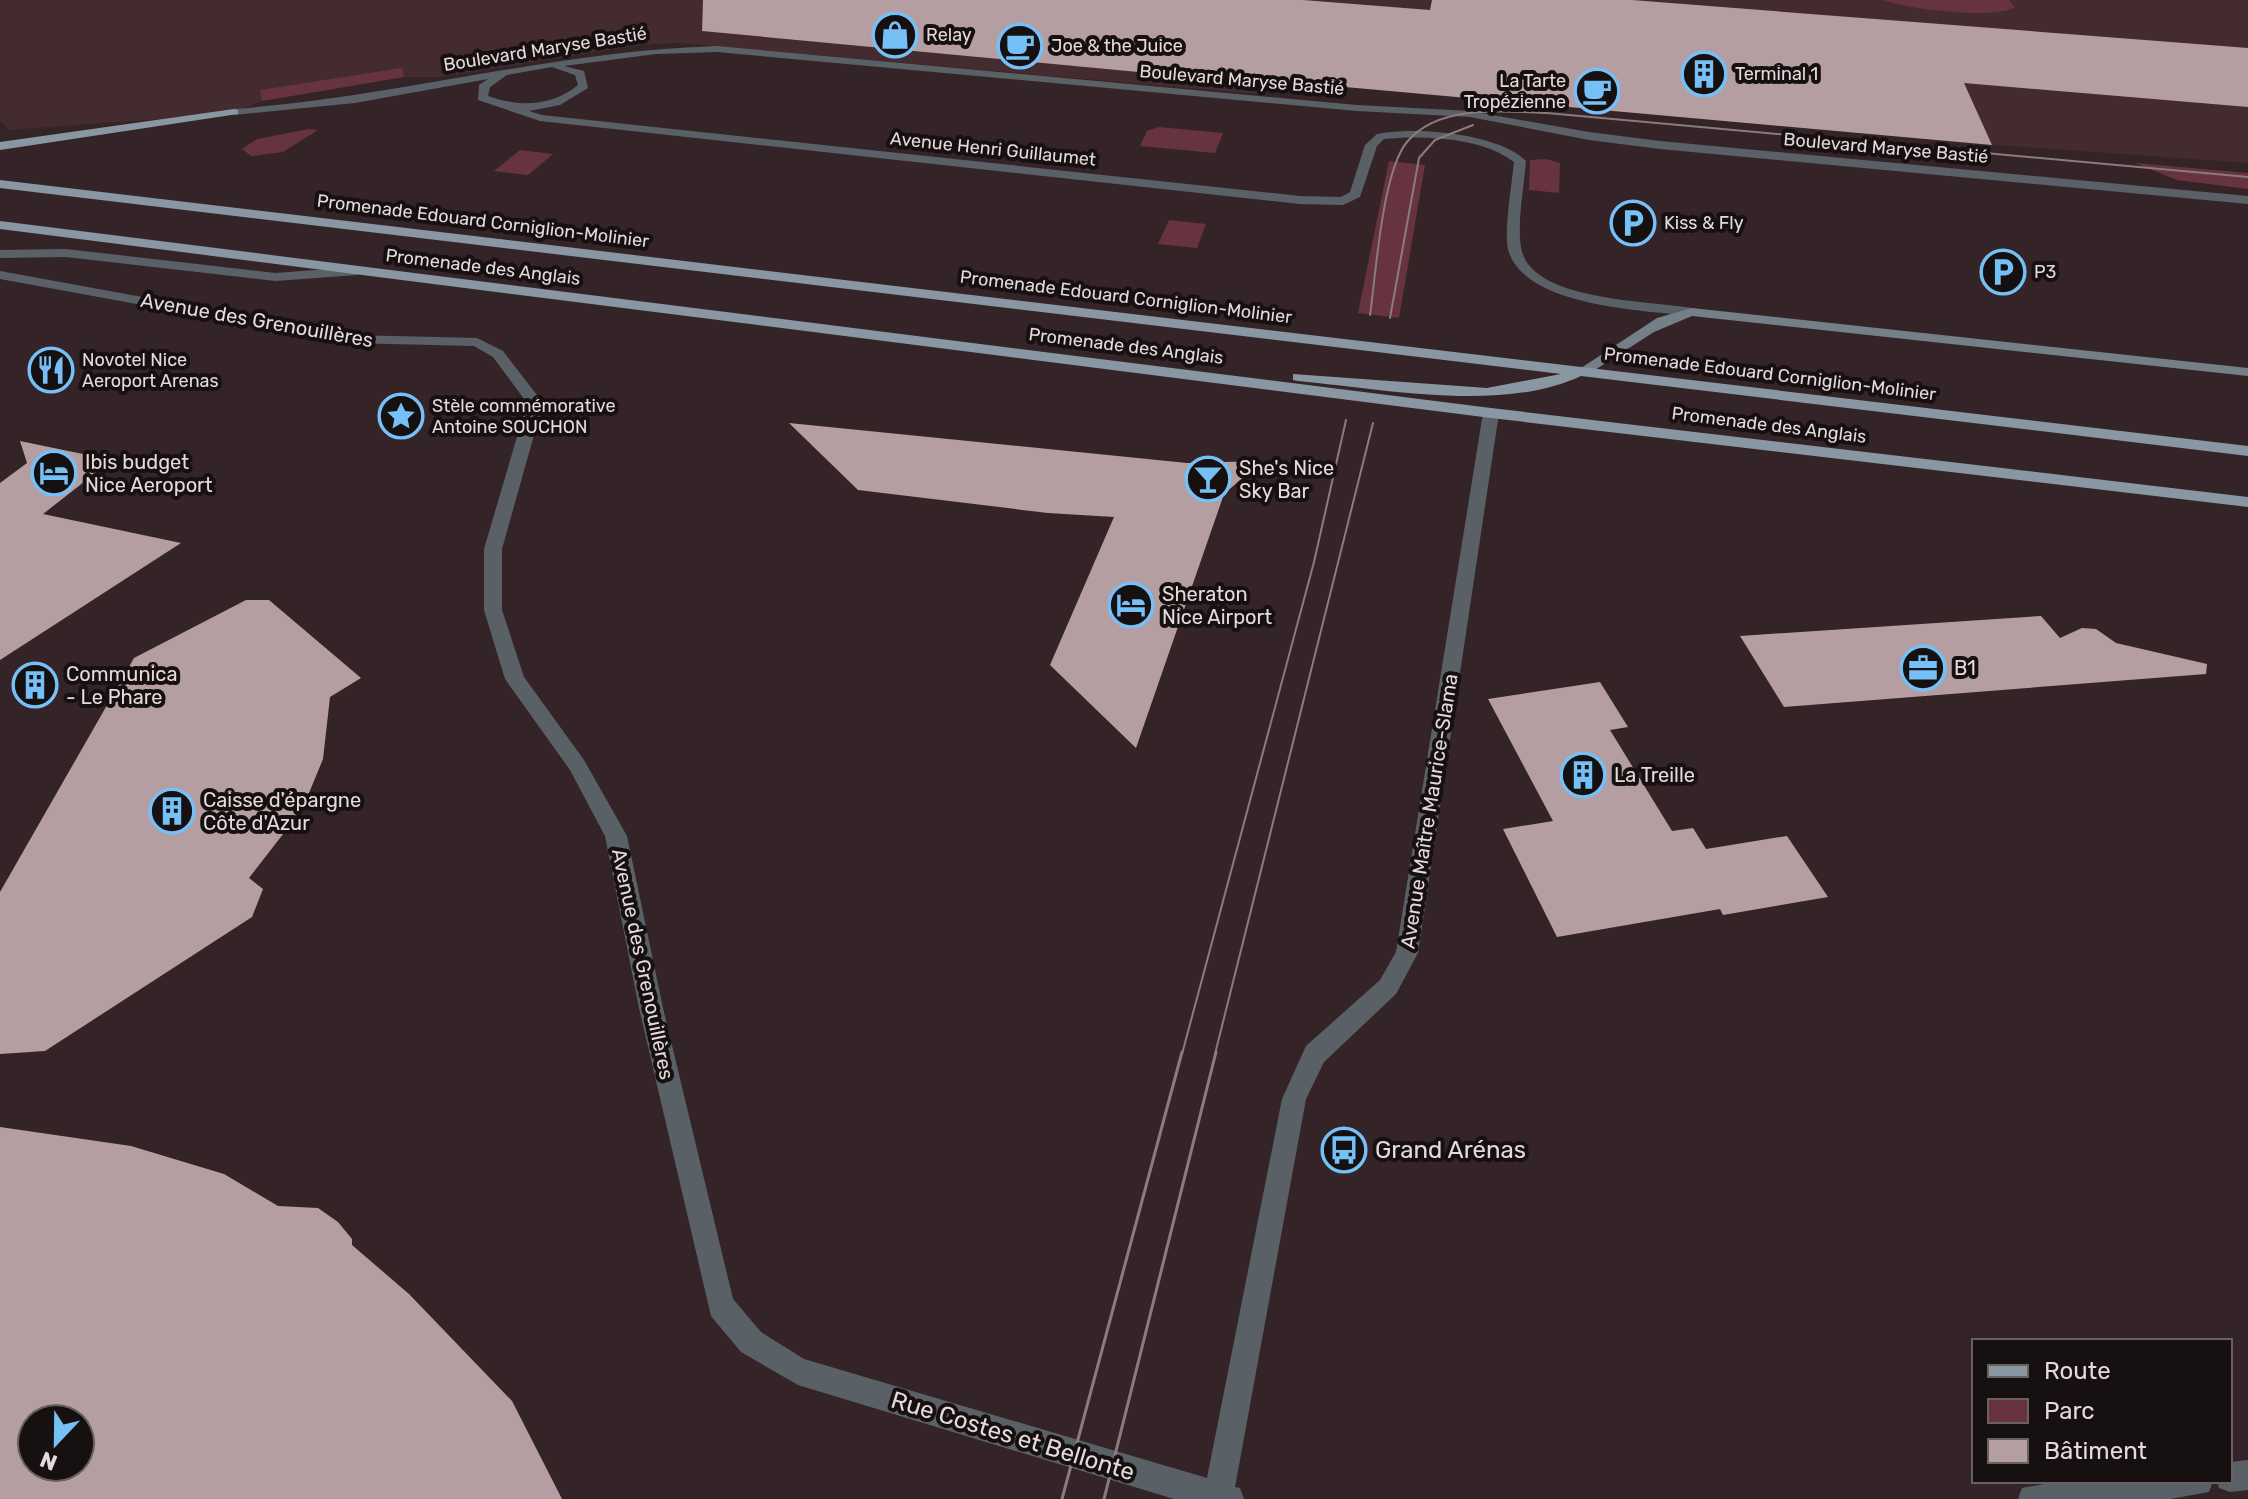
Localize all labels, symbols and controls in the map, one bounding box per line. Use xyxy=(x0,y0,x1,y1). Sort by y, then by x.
shop icon: Relay xyxy=(871,11,919,59)
street label: Boulevard Maryse Bastié xyxy=(442,22,648,76)
cafe icon: Joe & the Juice xyxy=(996,22,1044,70)
place label: Relay xyxy=(926,24,972,46)
place label: Joe & the Juice xyxy=(1051,35,1183,57)
building icon: Terminal 1 xyxy=(1680,50,1728,98)
street label: Boulevard Maryse Bastié xyxy=(1139,60,1345,100)
place label: Terminal 1 xyxy=(1735,63,1818,85)
cafe icon: La Tarte Tropézienne xyxy=(1573,67,1621,115)
place label: La Tarte Tropézienne xyxy=(1464,70,1566,113)
street label: Avenue Henri Guillaumet xyxy=(889,127,1097,171)
street label: Boulevard Maryse Bastié xyxy=(1783,128,1989,168)
street label: Promenade Edouard Corniglion-Molinier xyxy=(316,190,650,252)
parking icon: Kiss & Fly xyxy=(1609,199,1657,247)
place label: Kiss & Fly xyxy=(1664,212,1744,234)
street label: Promenade des Anglais xyxy=(384,244,582,290)
parking icon: P3 xyxy=(1979,248,2027,296)
place label: P3 xyxy=(2034,261,2056,283)
street label: Promenade Edouard Corniglion-Molinier xyxy=(959,266,1293,328)
street label: Avenue des Grenouillères xyxy=(139,288,375,352)
street label: Promenade des Anglais xyxy=(1027,323,1225,369)
street label: Promenade Edouard Corniglion-Molinier xyxy=(1603,343,1937,405)
restaurant icon: Novotel Nice Aeroport Arenas xyxy=(27,346,75,394)
place label: Novotel Nice Aeroport Arenas xyxy=(82,349,219,392)
place icon: Stèle commémorative Antoine SOUCHON xyxy=(377,392,425,440)
place label: Stèle commémorative Antoine SOUCHON xyxy=(432,395,616,438)
street label: Promenade des Anglais xyxy=(1670,402,1868,448)
hotel icon: Ibis budget Nice Aeroport xyxy=(30,449,78,497)
place label: Ibis budget Nice Aeroport xyxy=(85,450,213,497)
bar icon: She's Nice Sky Bar xyxy=(1184,455,1232,503)
place label: She's Nice Sky Bar xyxy=(1239,456,1334,503)
hotel icon: Sheraton Nice Airport xyxy=(1107,581,1155,629)
place label: Sheraton Nice Airport xyxy=(1162,582,1272,629)
office icon: B1 xyxy=(1899,644,1947,692)
place label: B1 xyxy=(1954,656,1976,680)
building icon: Communica - Le Phare xyxy=(11,661,59,709)
place label: Communica - Le Phare xyxy=(66,662,177,709)
street label: Avenue Maître Maurice-Slama xyxy=(1395,672,1463,950)
building icon: La Treille xyxy=(1559,751,1607,799)
place label: La Treille xyxy=(1614,763,1695,787)
building icon: Caisse d'épargne Côte d'Azur xyxy=(148,787,196,835)
place label: Caisse d'épargne Côte d'Azur xyxy=(203,788,361,835)
street label: Avenue des Grenouillères xyxy=(607,846,679,1082)
bus stop icon: Grand Arénas xyxy=(1320,1126,1368,1174)
place label: Grand Arénas xyxy=(1375,1136,1526,1164)
legend xyxy=(1972,1339,2232,1483)
text: Route xyxy=(2044,1357,2111,1385)
street label: Rue Costes et Bellonte xyxy=(888,1386,1138,1486)
text: Parc xyxy=(2044,1397,2095,1425)
north arrow xyxy=(16,1403,96,1483)
text: Bâtiment xyxy=(2044,1437,2147,1465)
text: N xyxy=(36,1446,61,1477)

